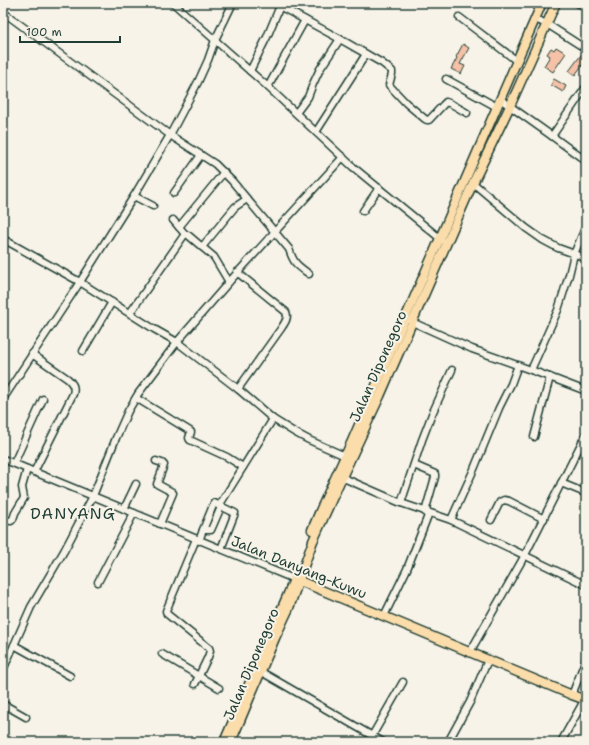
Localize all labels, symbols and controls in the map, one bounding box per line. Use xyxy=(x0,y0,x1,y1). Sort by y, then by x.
scale bar xyxy=(20,18,120,44)
text: 100 m xyxy=(26,24,62,40)
street label: Jalan Diponegoro xyxy=(345,307,411,425)
district label: DANYANG xyxy=(30,503,116,524)
street label: Jalan Danyang-Kuwu xyxy=(228,531,370,603)
street label: Jalan Diponegoro xyxy=(219,605,283,723)

